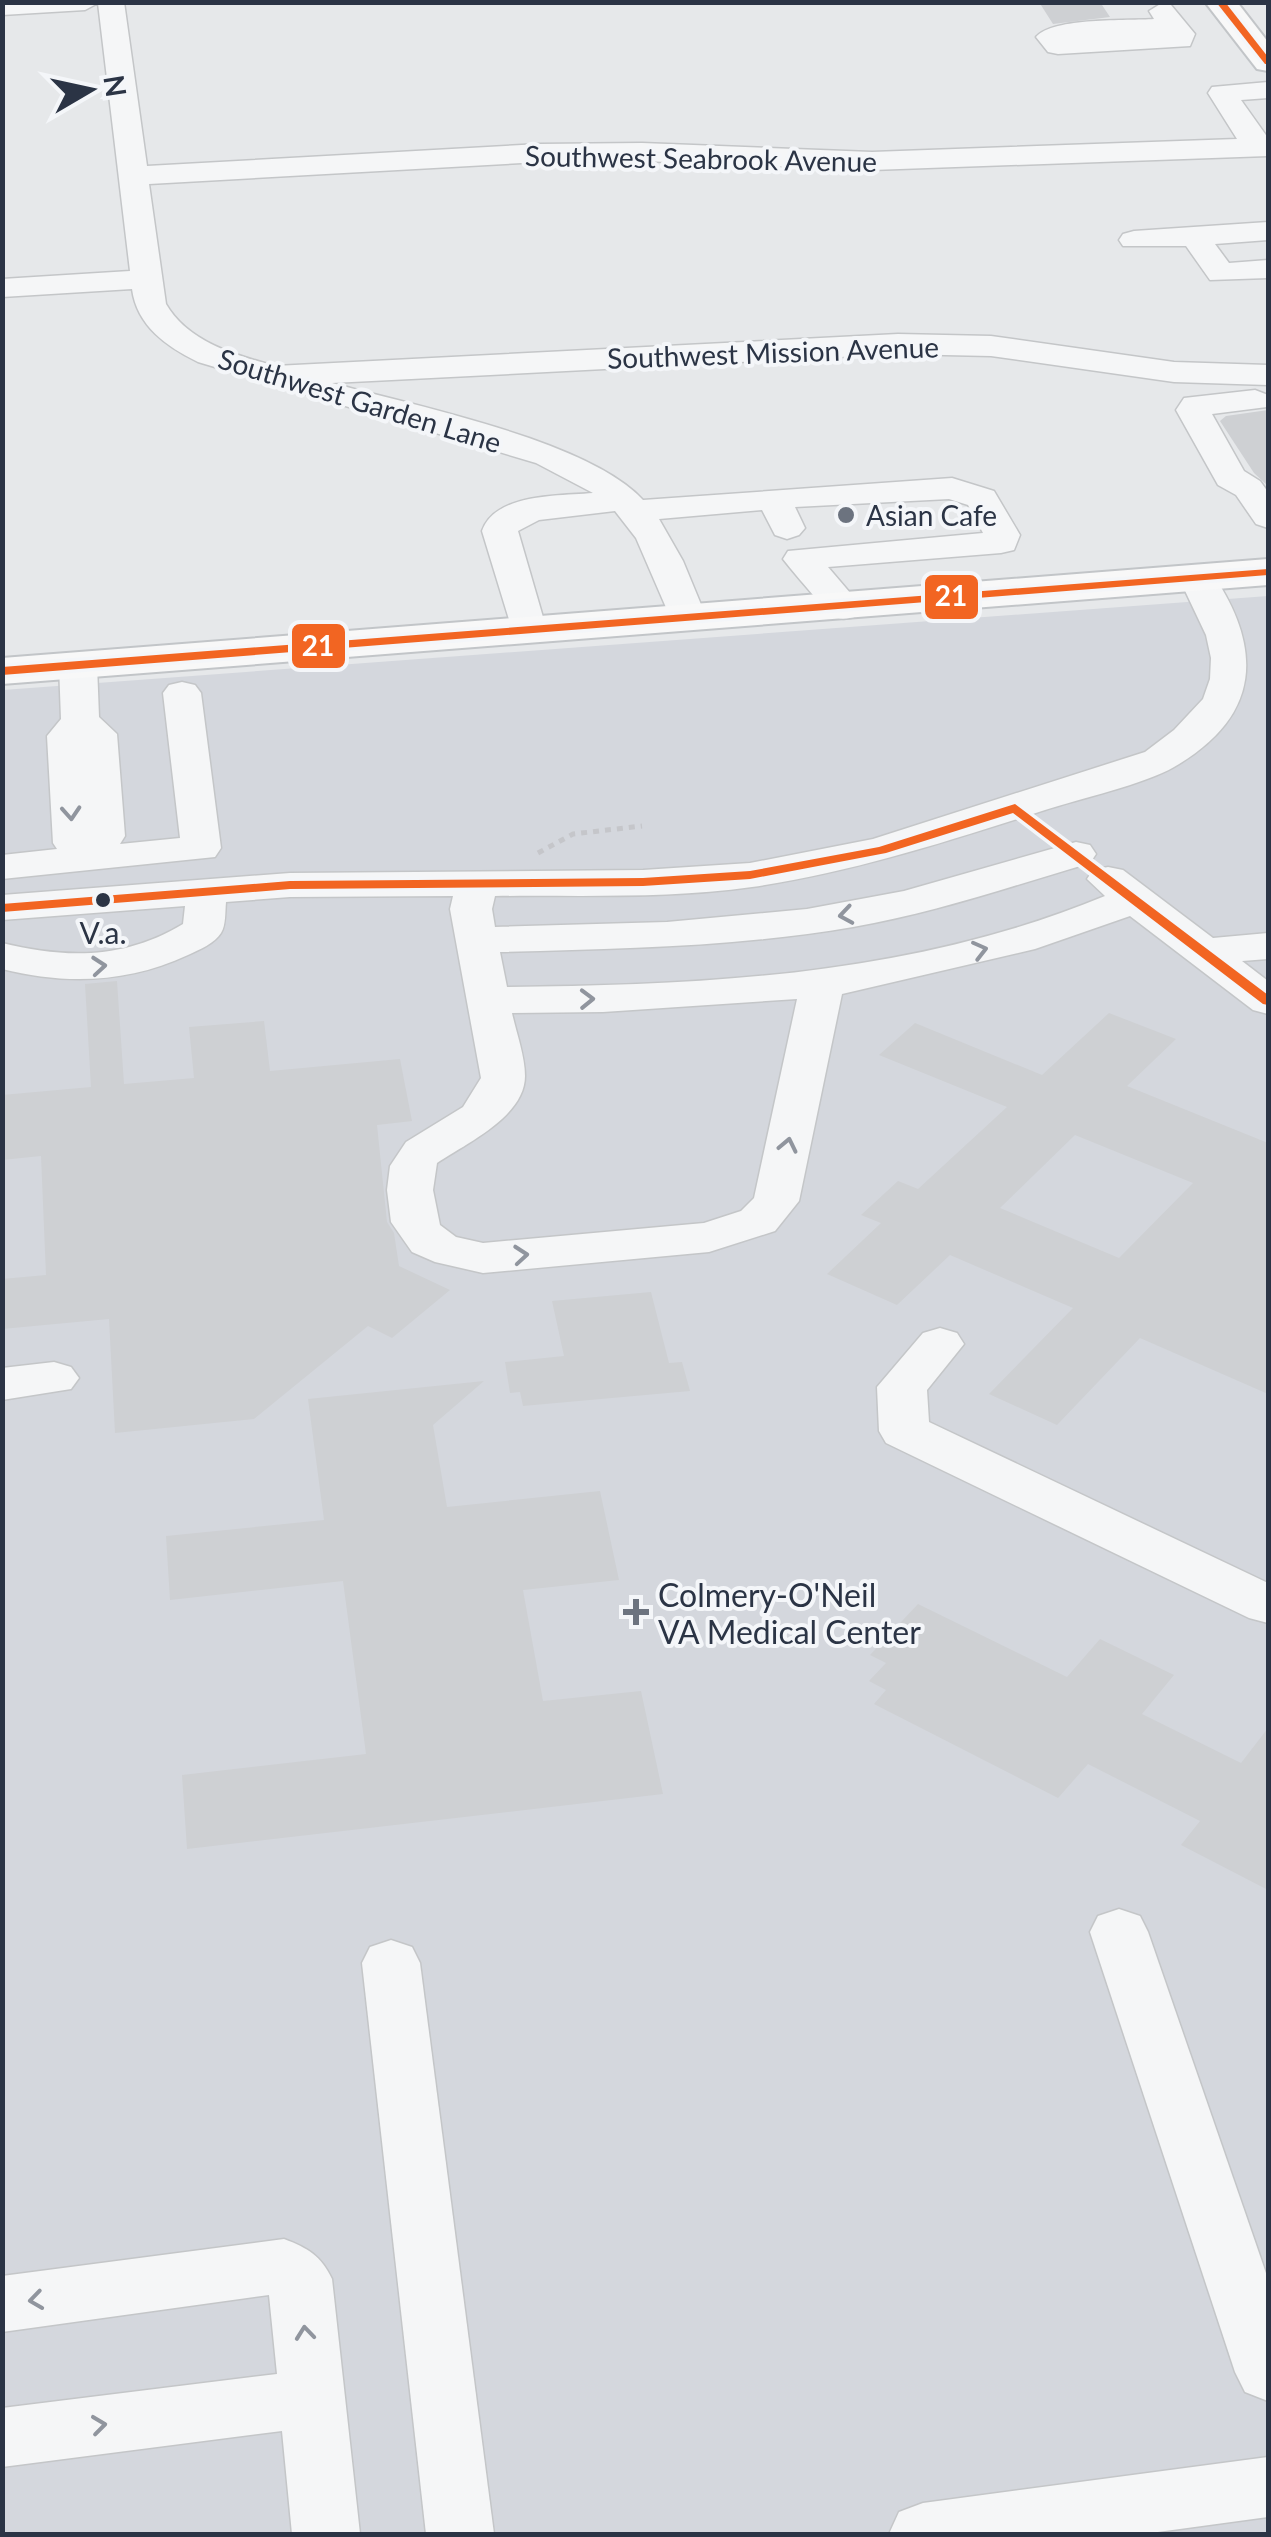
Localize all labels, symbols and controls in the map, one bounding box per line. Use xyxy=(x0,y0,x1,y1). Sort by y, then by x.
north arrow xyxy=(40,40,140,140)
text: N xyxy=(97,73,134,99)
street label: Southwest Seabrook Avenue xyxy=(525,138,877,178)
street label: Southwest Mission Avenue xyxy=(607,329,939,375)
street label: Southwest Garden Lane xyxy=(214,341,506,459)
place label: Asian Cafe xyxy=(866,498,997,532)
marker: Asian Cafe xyxy=(835,504,857,526)
line badge: 21 xyxy=(923,573,980,621)
text: 21 xyxy=(935,578,967,612)
line badge: 21 xyxy=(290,622,347,670)
text: 21 xyxy=(302,628,334,662)
one-way arrow xyxy=(60,805,81,821)
marker: V.a. xyxy=(93,890,113,910)
one-way arrow xyxy=(838,904,854,925)
place label: V.a. xyxy=(79,914,127,950)
one-way arrow xyxy=(971,941,988,962)
one-way arrow xyxy=(91,956,107,977)
one-way arrow xyxy=(580,988,596,1010)
one-way arrow xyxy=(776,1137,797,1154)
one-way arrow xyxy=(514,1245,530,1266)
place label: Colmery-O'Neil VA Medical Center xyxy=(658,1575,921,1651)
marker: Colmery-O'Neil VA Medical Center xyxy=(623,1599,649,1625)
one-way arrow xyxy=(27,2288,44,2309)
one-way arrow xyxy=(295,2325,316,2341)
one-way arrow xyxy=(91,2416,108,2437)

